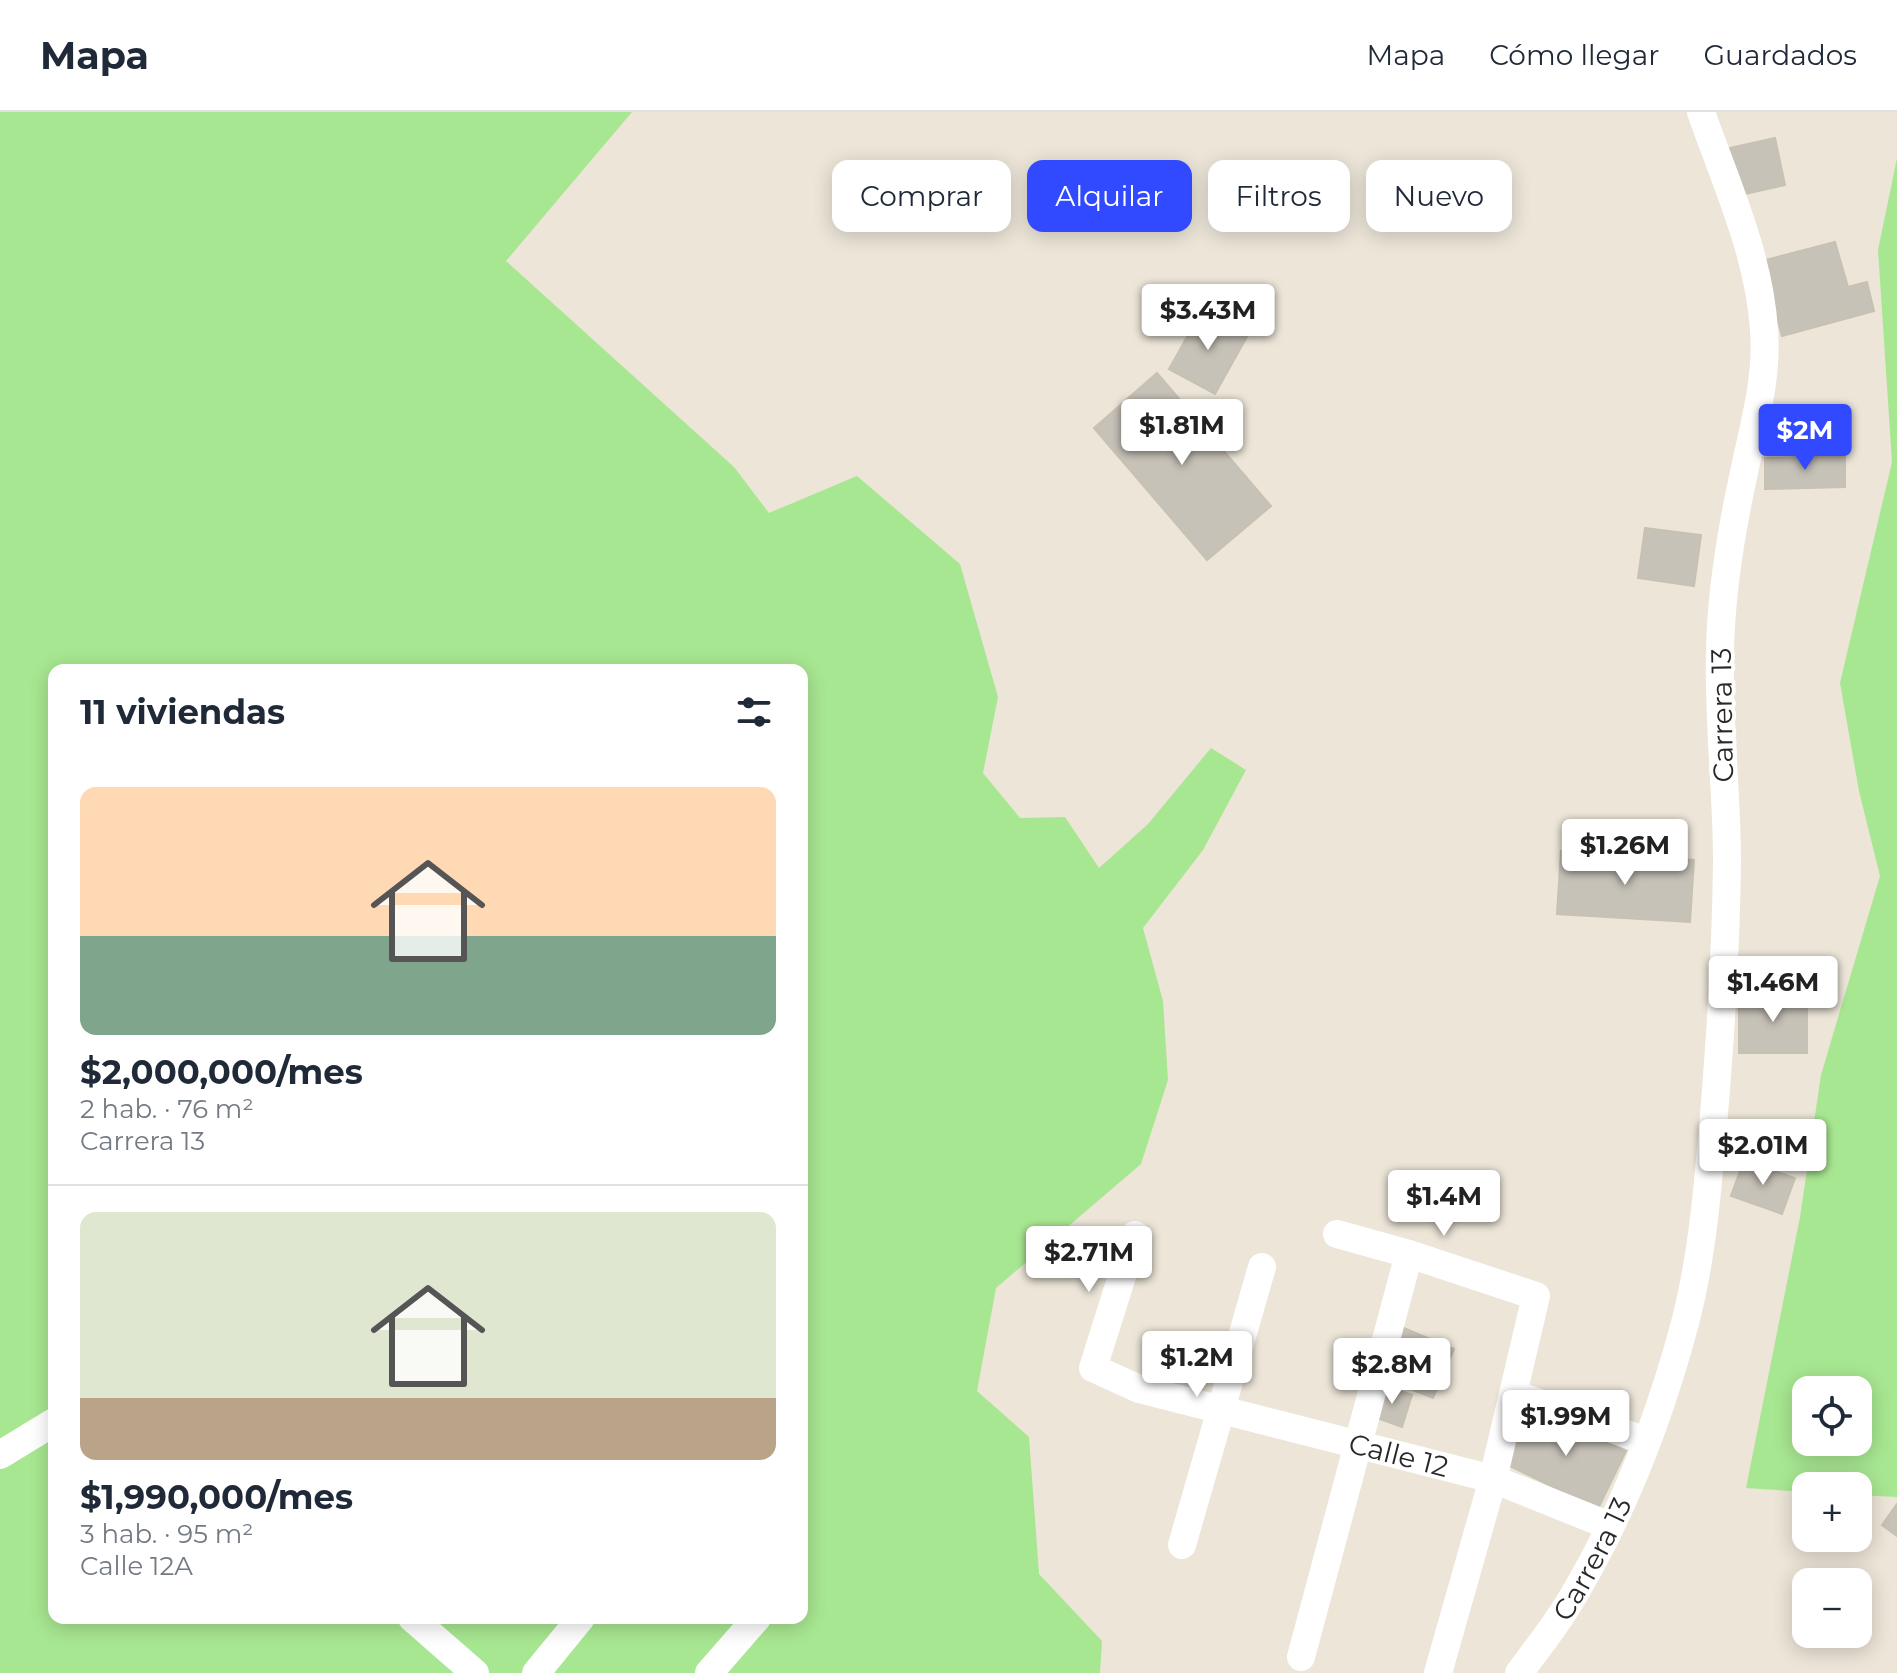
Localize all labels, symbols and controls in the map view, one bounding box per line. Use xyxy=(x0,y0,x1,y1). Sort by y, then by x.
text: Mapa xyxy=(40,32,149,79)
text: Mapa xyxy=(1366,38,1445,72)
text: Cómo llegar xyxy=(1489,38,1659,72)
text: Guardados xyxy=(1703,38,1857,72)
chip: Comprar xyxy=(832,160,1011,232)
chip: Alquilar xyxy=(1027,160,1192,232)
chip: Filtros xyxy=(1208,160,1350,232)
chip: Nuevo xyxy=(1366,160,1512,232)
pin: $3.43M xyxy=(1143,284,1273,352)
text: $3.43M xyxy=(1160,294,1256,326)
pin: $1.81M xyxy=(1117,399,1247,467)
pin: $2M xyxy=(1766,404,1844,472)
text: $1.81M xyxy=(1139,409,1225,441)
text: $2M xyxy=(1777,414,1833,446)
street label: Carrera 13 xyxy=(1704,647,1740,783)
icon: filters xyxy=(732,690,776,734)
text: 11 viviendas xyxy=(80,691,285,733)
pin: $1.26M xyxy=(1560,819,1690,887)
text: $1.26M xyxy=(1580,829,1670,861)
icon: home xyxy=(356,839,500,983)
pin: $1.46M xyxy=(1708,956,1838,1024)
text: $1.46M xyxy=(1727,966,1819,998)
text: $2,000,000/mes xyxy=(80,1051,363,1093)
text: 2 hab. · 76 m² xyxy=(80,1093,254,1125)
pin: $2.01M xyxy=(1698,1119,1828,1187)
text: Carrera 13 xyxy=(80,1125,205,1157)
text: $2.01M xyxy=(1717,1129,1809,1161)
pin: $1.4M xyxy=(1388,1170,1500,1238)
text: $1.4M xyxy=(1406,1180,1482,1212)
pin: $2.71M xyxy=(1024,1226,1154,1294)
text: $2.71M xyxy=(1044,1236,1134,1268)
icon: home xyxy=(356,1264,500,1408)
pin: $1.2M xyxy=(1141,1331,1253,1399)
pin: $2.8M xyxy=(1336,1338,1448,1406)
text: $1.2M xyxy=(1160,1341,1234,1373)
text: $2.8M xyxy=(1351,1348,1433,1380)
map controls xyxy=(1792,1376,1872,1648)
button: locate xyxy=(1792,1376,1872,1456)
pin: $1.99M xyxy=(1501,1390,1631,1458)
text: $1.99M xyxy=(1520,1400,1612,1432)
street label: Calle 12 xyxy=(1345,1426,1452,1484)
button: + xyxy=(1792,1472,1872,1552)
text: $1,990,000/mes xyxy=(80,1476,353,1518)
street label: Carrera 13 xyxy=(1545,1492,1639,1627)
text: 3 hab. · 95 m² xyxy=(80,1518,253,1550)
text: Calle 12A xyxy=(80,1550,193,1582)
button: − xyxy=(1792,1568,1872,1648)

